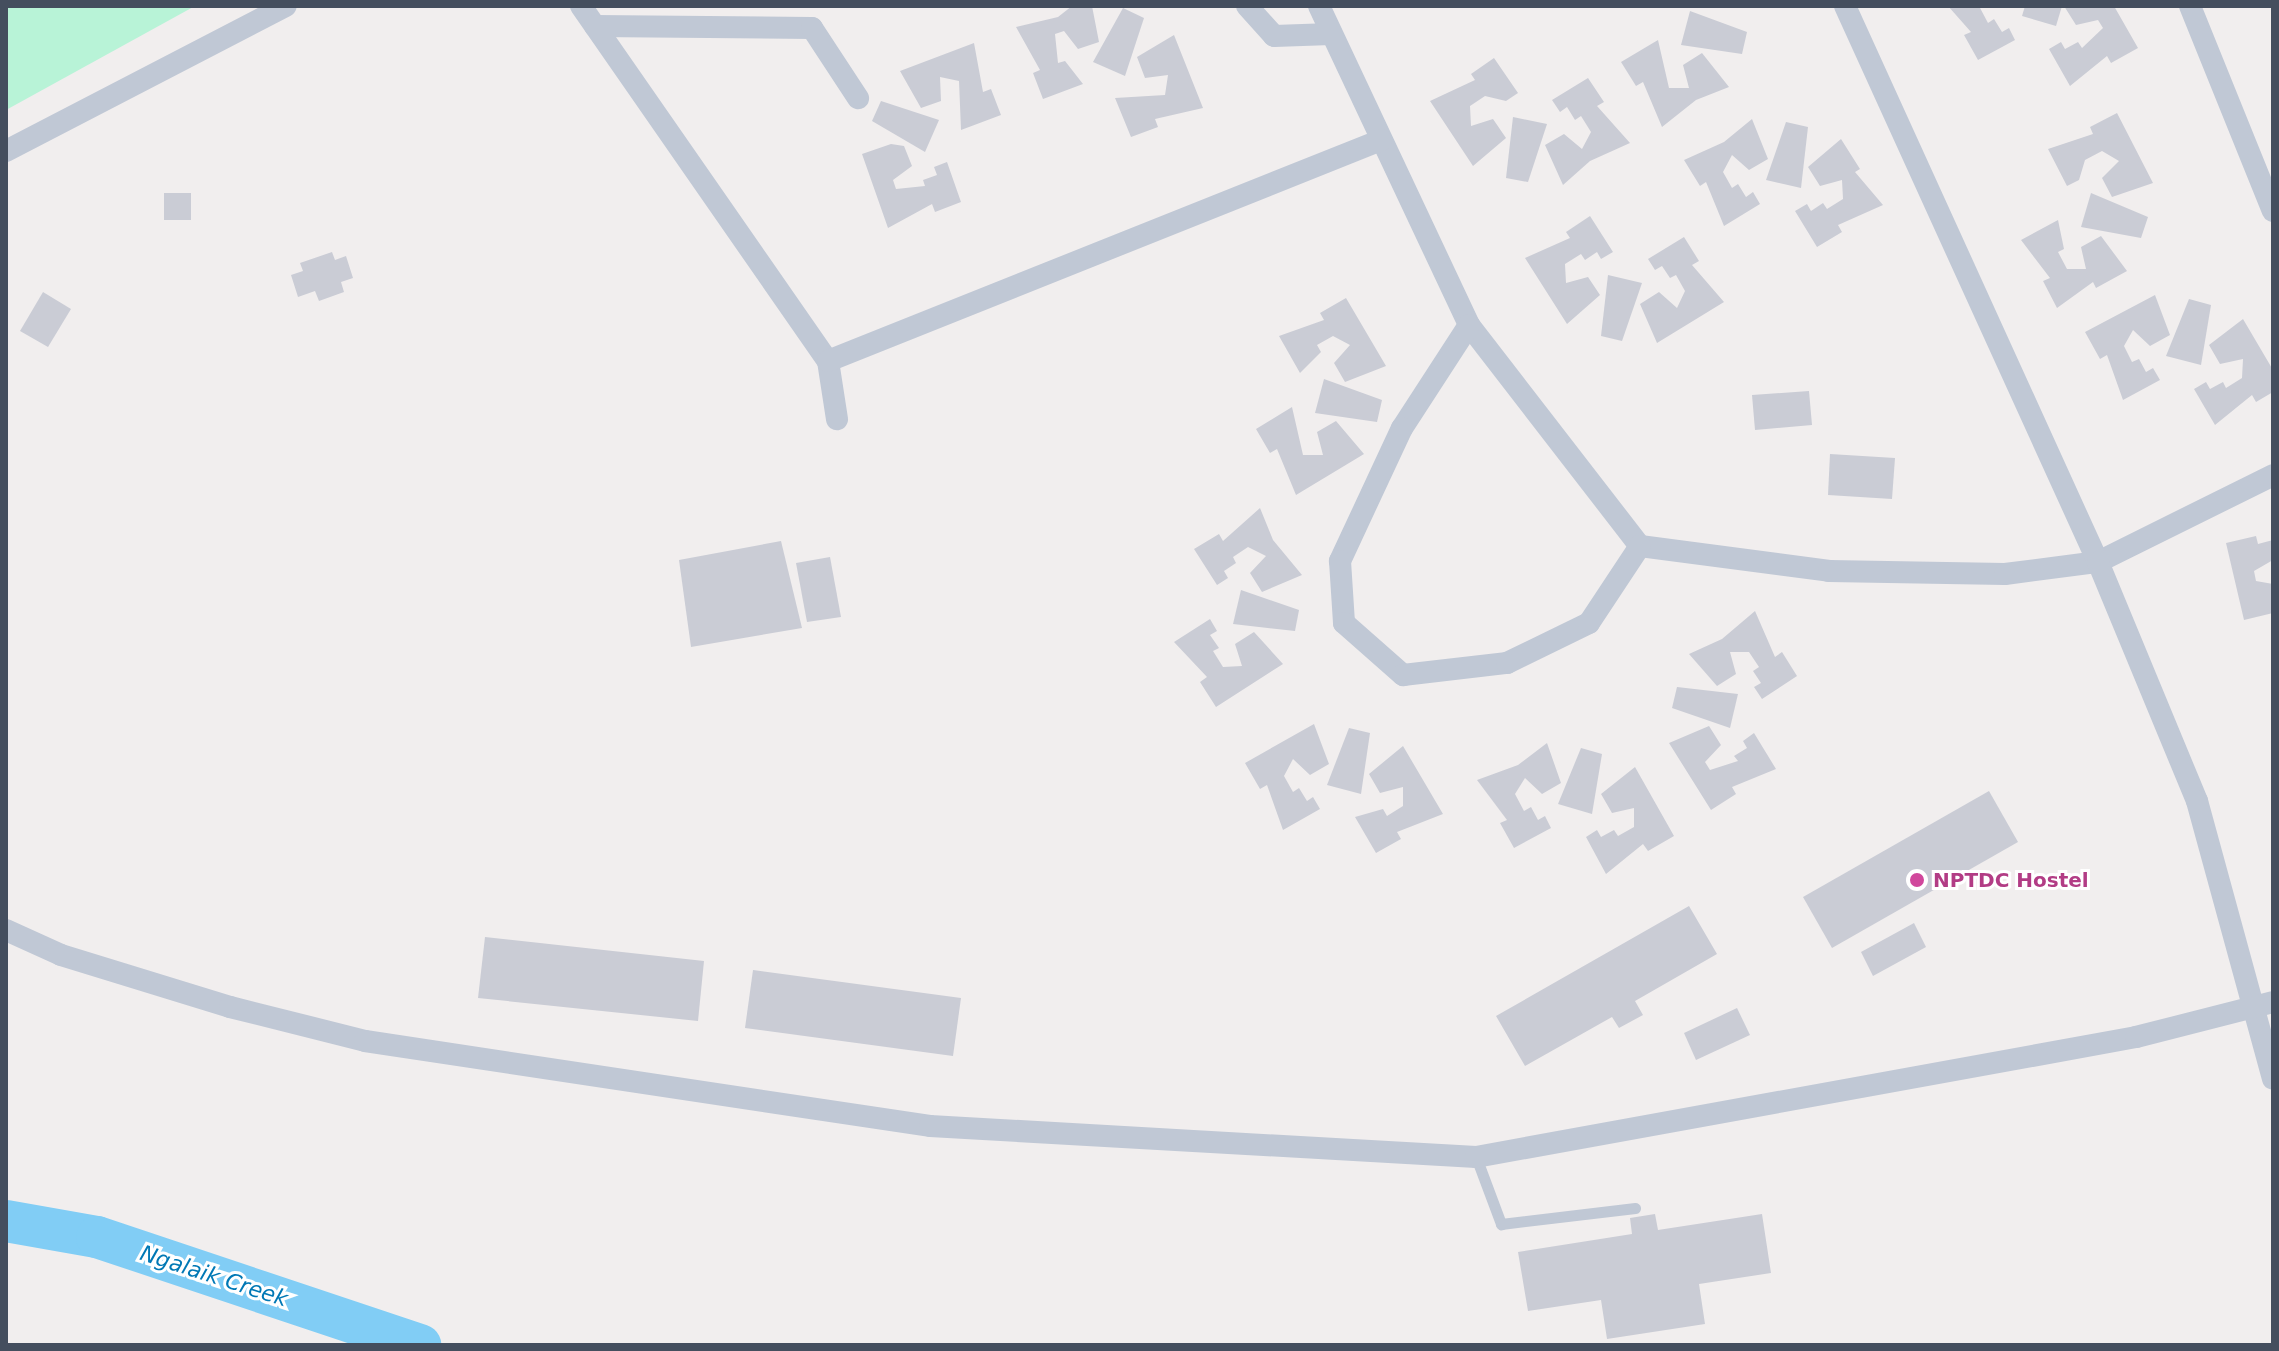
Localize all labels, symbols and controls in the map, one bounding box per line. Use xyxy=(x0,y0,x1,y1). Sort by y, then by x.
place label: NPTDC Hostel xyxy=(1933,868,2089,892)
marker: NPTDC Hostel xyxy=(1908,871,1926,889)
water label: Ngalaik Creek xyxy=(137,1240,291,1312)

